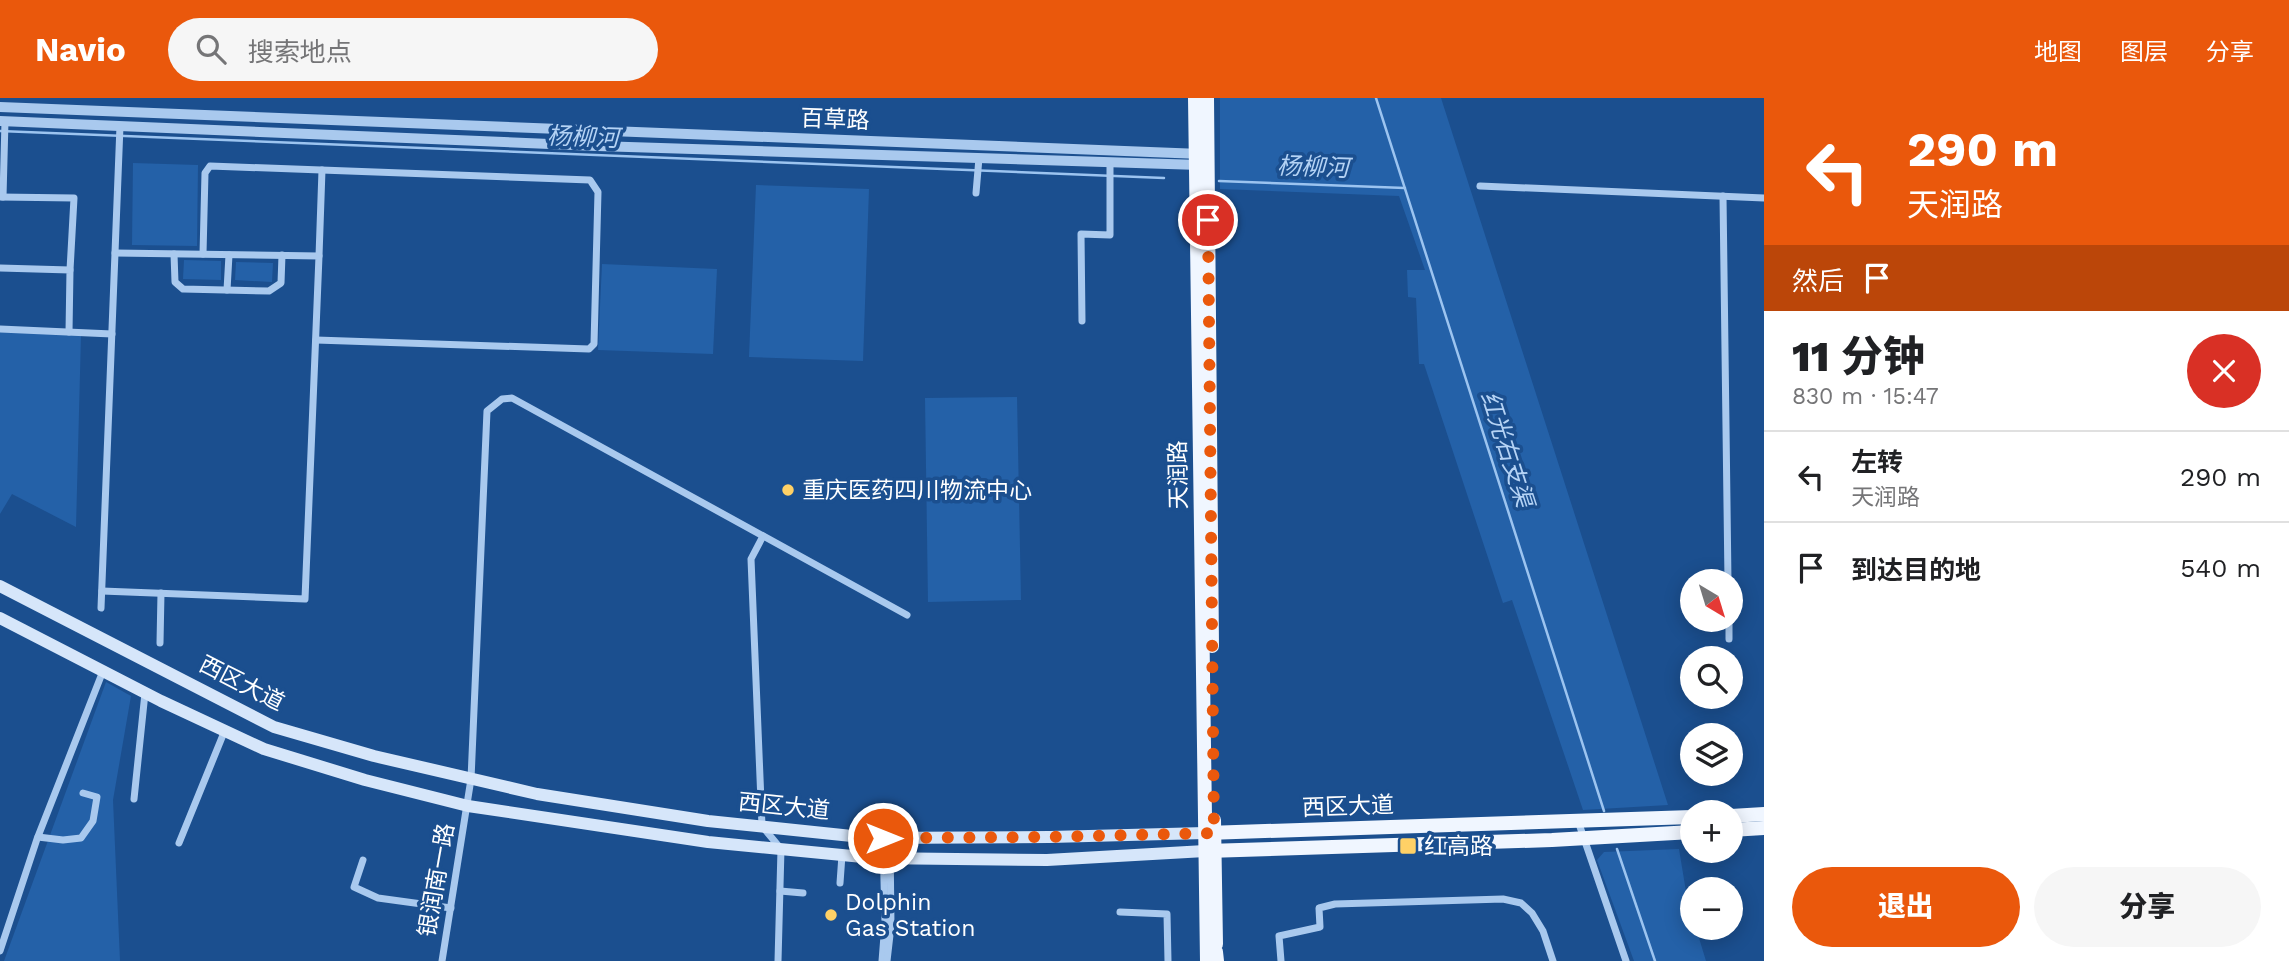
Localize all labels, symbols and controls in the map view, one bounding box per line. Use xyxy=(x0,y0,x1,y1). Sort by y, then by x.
search box xyxy=(168,18,658,81)
text: Navio xyxy=(35,30,126,69)
icon: search xyxy=(192,30,230,68)
text: 搜索地点 xyxy=(248,37,352,67)
text: 地图 xyxy=(2034,38,2082,66)
text: 图层 xyxy=(2120,38,2168,66)
text: 分享 xyxy=(2206,38,2254,66)
street label: 百草路 xyxy=(800,105,870,134)
text: 290 m xyxy=(1907,120,2058,178)
water label: 杨柳河 xyxy=(547,122,623,152)
icon: left xyxy=(1792,126,1883,217)
water label: 杨柳河 xyxy=(1277,152,1353,182)
text: 天润路 xyxy=(1907,186,2003,224)
pin xyxy=(1178,190,1238,250)
icon: arrive xyxy=(1189,201,1227,239)
icon: arrive xyxy=(1858,259,1896,297)
text: 然后 xyxy=(1792,266,1844,296)
text: 11 分钟 xyxy=(1792,332,1925,381)
button: close xyxy=(2187,334,2261,408)
text: 830 m · 15:47 xyxy=(1792,383,1939,410)
water label: 红光右支渠 xyxy=(1475,388,1540,513)
street label: 天润路 xyxy=(1164,440,1193,510)
text: 左转 xyxy=(1851,447,1903,477)
icon: left xyxy=(1792,458,1830,496)
text: 290 m xyxy=(2180,462,2261,492)
place label: 重庆医药四川物流中心 xyxy=(802,477,1032,504)
marker: 重庆医药四川物流中心 xyxy=(780,482,796,498)
text: 天润路 xyxy=(1851,484,1920,511)
icon: arrive xyxy=(1792,549,1830,587)
text: 540 m xyxy=(2180,553,2261,583)
text: 到达目的地 xyxy=(1851,555,1981,585)
north arrow xyxy=(1680,569,1743,632)
map controls xyxy=(1680,569,1743,940)
button: search xyxy=(1680,646,1743,709)
street label: 西区大道 xyxy=(195,651,289,716)
button: layers xyxy=(1680,723,1743,786)
street label: 西区大道 xyxy=(737,788,831,825)
street label: 西区大道 xyxy=(1302,791,1394,822)
button: + xyxy=(1680,800,1743,863)
position arrow xyxy=(846,801,920,875)
street label: 银润南一路 xyxy=(413,821,460,939)
place label: 红高路 xyxy=(1424,833,1493,860)
marker: 红高路 xyxy=(1398,836,1418,856)
button: 退出 xyxy=(1792,867,2020,947)
button: 分享 xyxy=(2034,867,2261,947)
button: − xyxy=(1680,877,1743,940)
place label: Dolphin Gas Station xyxy=(845,889,975,942)
marker: Dolphin Gas Station xyxy=(823,907,839,923)

